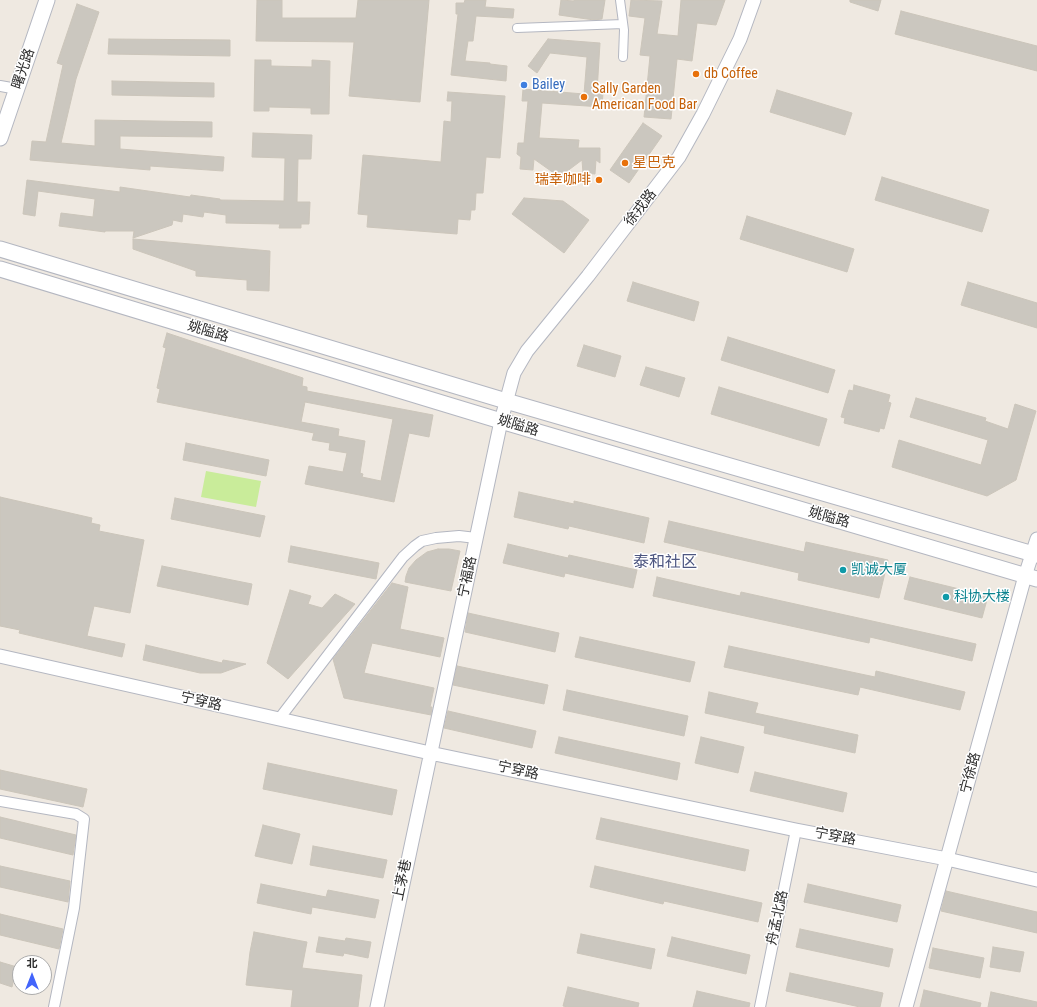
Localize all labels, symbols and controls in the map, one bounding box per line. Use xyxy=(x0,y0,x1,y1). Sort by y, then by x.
street label: 曙光路 xyxy=(9,46,39,92)
place label: db Coffee xyxy=(704,66,758,82)
marker: db Coffee xyxy=(691,69,701,79)
place label: Bailey xyxy=(532,77,565,93)
marker: Bailey xyxy=(519,80,529,90)
place label: Sally Garden American Food Bar xyxy=(592,81,697,114)
marker: Sally Garden American Food Bar xyxy=(579,92,589,102)
place label: 星巴克 xyxy=(633,155,675,171)
marker: 星巴克 xyxy=(620,158,630,168)
place label: 瑞幸咖啡 xyxy=(535,172,591,188)
marker: 瑞幸咖啡 xyxy=(594,175,604,185)
street label: 徐戎路 xyxy=(621,186,661,230)
street label: 姚隘路 xyxy=(185,318,231,346)
street label: 姚隘路 xyxy=(495,412,541,440)
street label: 姚隘路 xyxy=(806,504,852,532)
district label: 泰和社区 xyxy=(633,553,697,573)
street label: 宁福路 xyxy=(455,555,481,599)
place label: 凯诚大厦 xyxy=(851,562,907,578)
marker: 凯诚大厦 xyxy=(838,565,848,575)
place label: 科协大楼 xyxy=(954,589,1010,605)
marker: 科协大楼 xyxy=(941,592,951,602)
street label: 宁穿路 xyxy=(179,689,223,715)
street label: 宁徐路 xyxy=(957,751,985,795)
street label: 宁穿路 xyxy=(496,758,540,784)
street label: 宁穿路 xyxy=(813,825,857,849)
street label: 上茅巷 xyxy=(390,858,416,902)
street label: 舟孟北路 xyxy=(764,889,792,947)
north arrow xyxy=(12,955,52,995)
text: 北 xyxy=(27,957,38,970)

